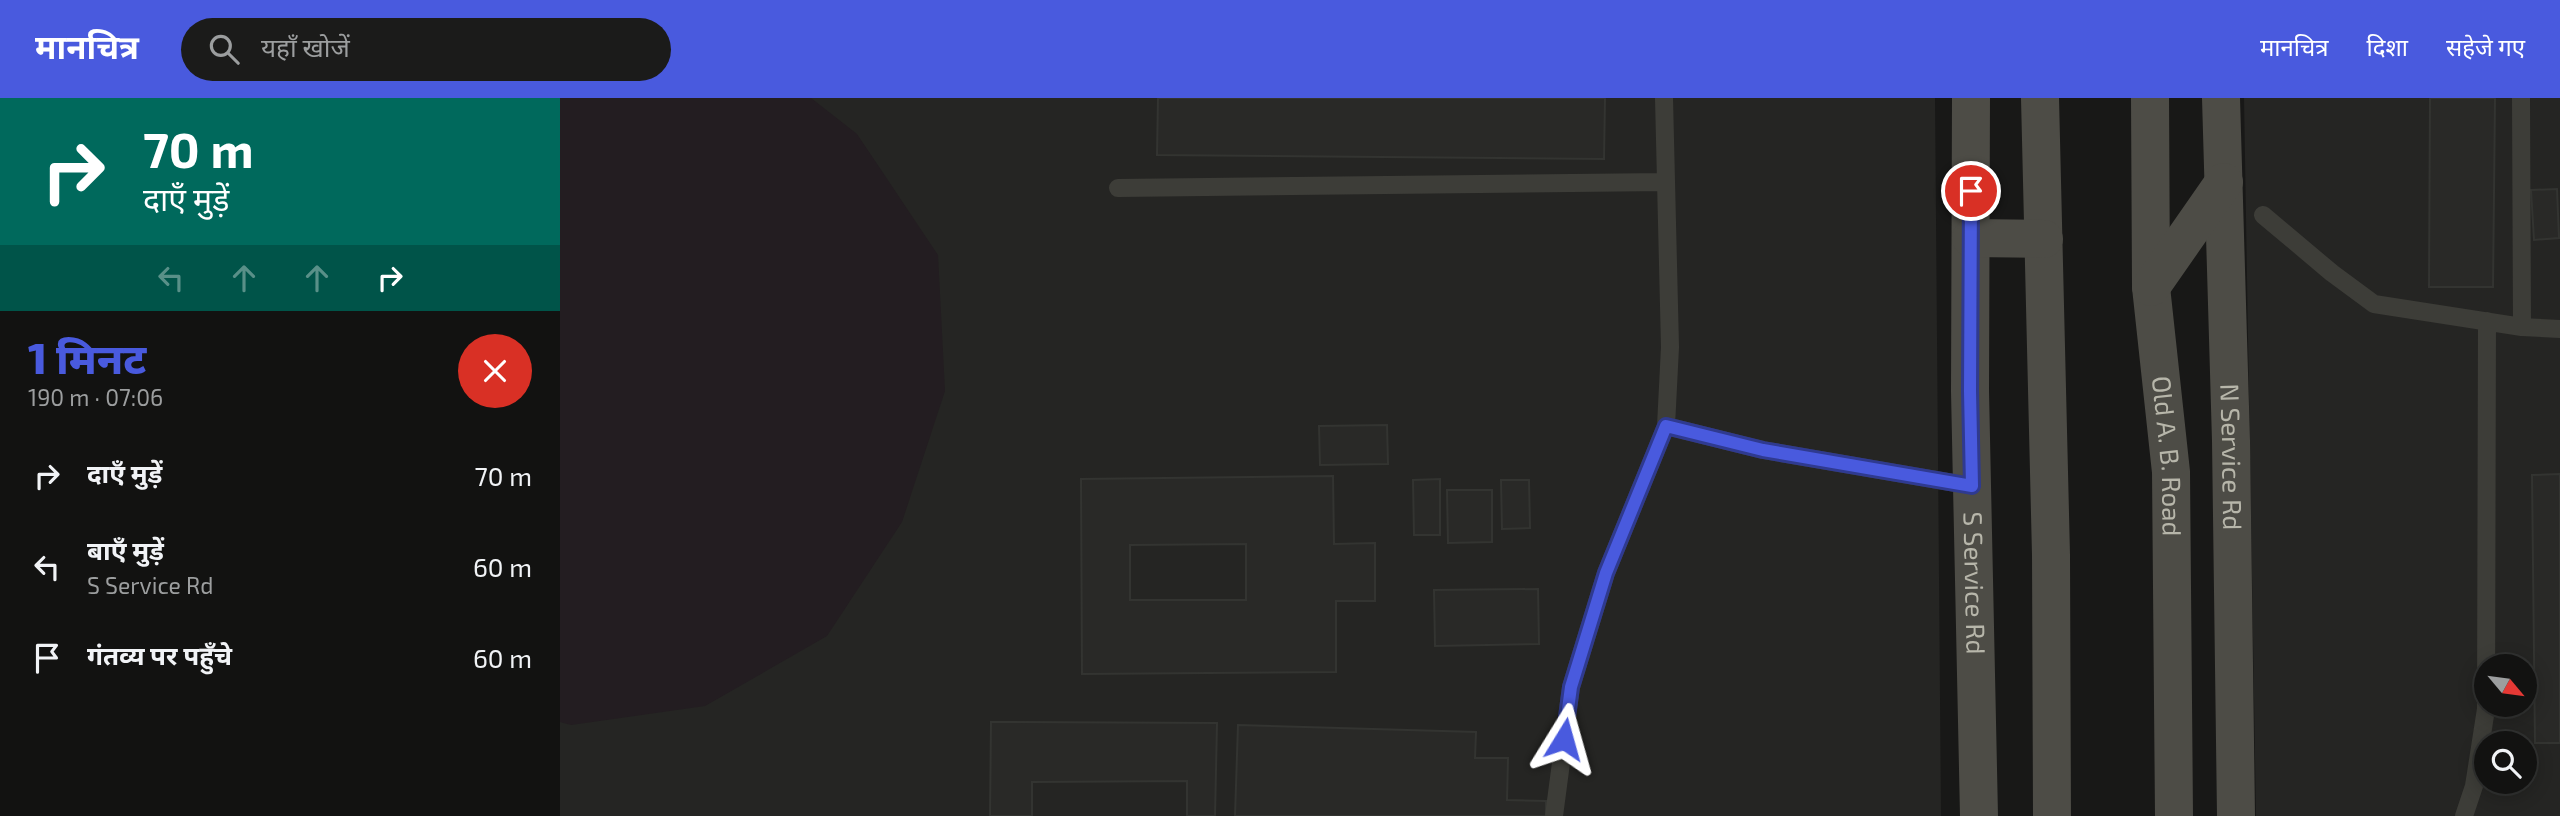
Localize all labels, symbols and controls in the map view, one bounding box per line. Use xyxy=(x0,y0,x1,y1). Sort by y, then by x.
search box xyxy=(181,18,671,81)
text: मानचित्र xyxy=(35,26,139,66)
icon: search xyxy=(205,30,243,68)
text: यहाँ खोजें xyxy=(261,31,350,62)
text: मानचित्र xyxy=(2260,32,2329,61)
text: दिशा xyxy=(2367,32,2408,61)
text: सहेजे गए xyxy=(2446,32,2525,61)
text: 70 m xyxy=(143,119,254,178)
icon: right xyxy=(28,126,119,217)
pin xyxy=(1941,161,2001,221)
icon: arrive xyxy=(1952,172,1990,210)
text: दाएँ मुड़ें xyxy=(143,179,229,217)
icon: left xyxy=(152,259,190,297)
icon: ahead xyxy=(225,259,263,297)
icon: ahead xyxy=(298,259,336,297)
icon: right xyxy=(371,259,409,297)
text: 1 मिनट xyxy=(28,332,146,382)
button: close xyxy=(458,334,532,408)
street label: Old A. B. Road xyxy=(2147,374,2189,537)
text: 190 m · 07:06 xyxy=(28,383,163,411)
street label: N Service Rd xyxy=(2215,383,2249,530)
icon: right xyxy=(28,457,66,495)
text: दाएँ मुड़ें xyxy=(87,457,162,488)
text: 70 m xyxy=(474,460,532,491)
street label: S Service Rd xyxy=(1959,511,1993,655)
text: बाएँ मुड़ें xyxy=(87,534,164,565)
icon: left xyxy=(28,548,66,586)
text: 60 m xyxy=(473,551,532,582)
text: S Service Rd xyxy=(87,571,213,599)
icon: arrive xyxy=(28,639,66,677)
text: गंतव्य पर पहुँचे xyxy=(87,639,232,670)
text: 60 m xyxy=(473,642,532,673)
north arrow xyxy=(2474,654,2538,718)
map controls xyxy=(2474,654,2537,794)
position arrow xyxy=(1527,702,1601,776)
button: search xyxy=(2474,731,2537,794)

